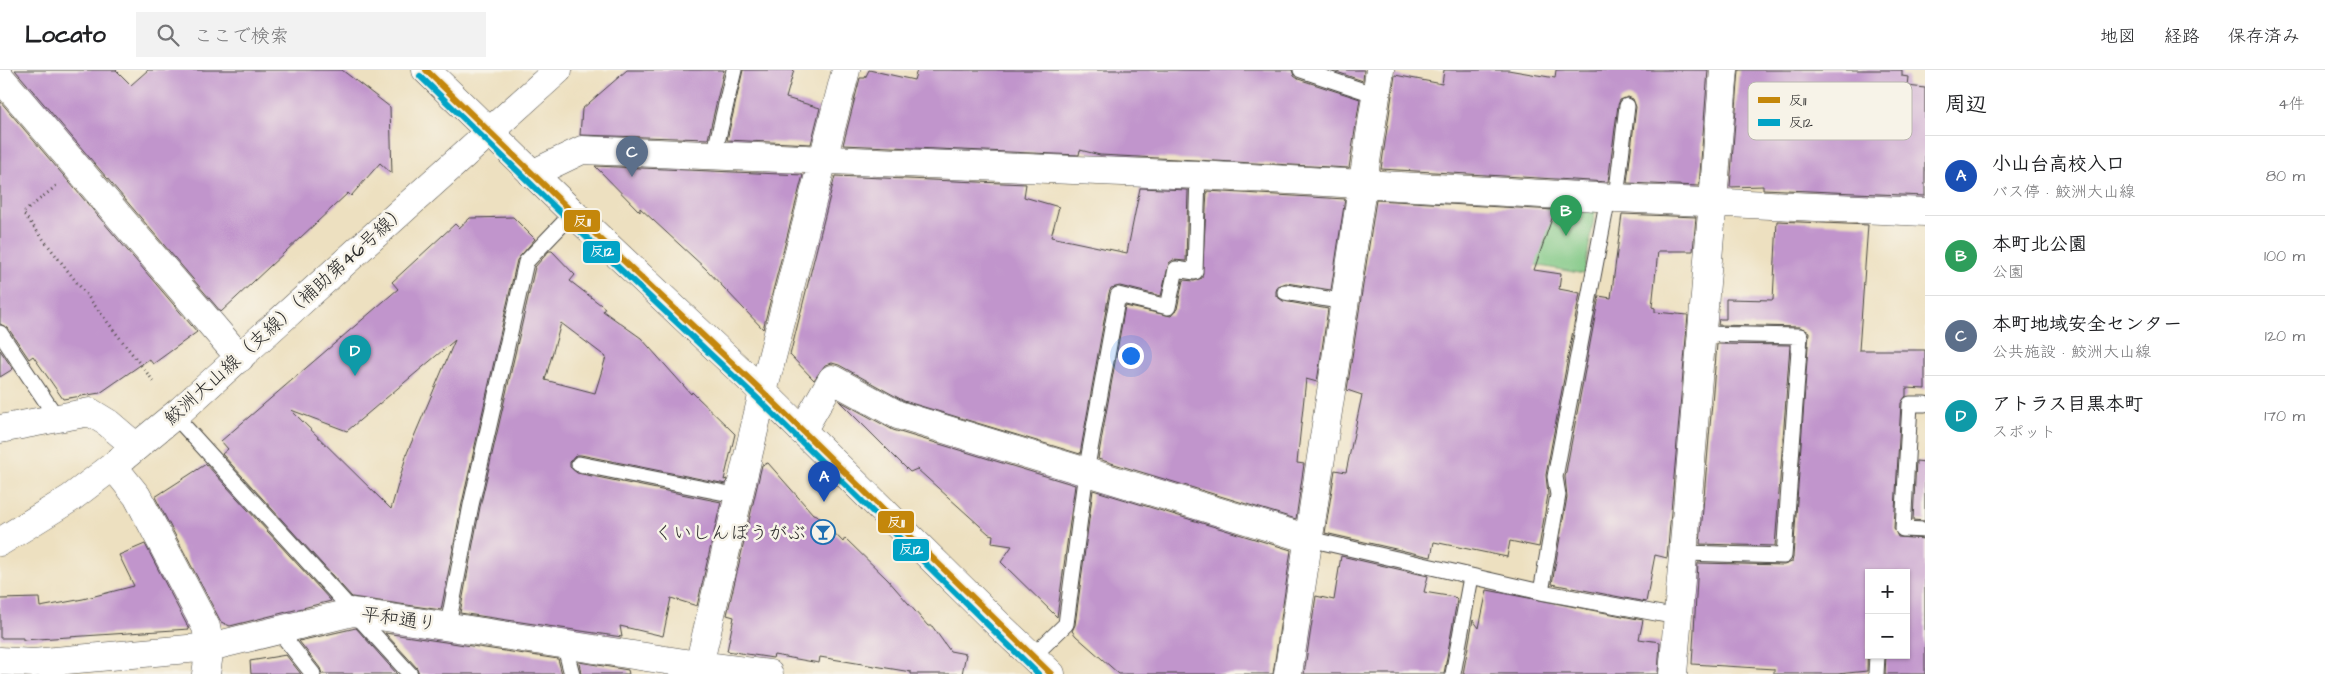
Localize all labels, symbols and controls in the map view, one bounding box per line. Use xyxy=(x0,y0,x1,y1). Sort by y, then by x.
search box xyxy=(136,12,486,57)
text: Locato xyxy=(25,18,106,52)
icon: search xyxy=(154,21,182,49)
text: ここで検索 xyxy=(194,23,289,50)
text: 地図 xyxy=(2100,24,2136,49)
text: 経路 xyxy=(2164,24,2200,49)
text: 保存済み xyxy=(2228,24,2300,49)
legend xyxy=(1748,82,1912,140)
text: 周辺 xyxy=(1945,90,1987,119)
text: 反11 xyxy=(1789,91,1807,111)
text: 4件 xyxy=(2278,93,2305,115)
text: 反12 xyxy=(1789,113,1813,133)
pin: C xyxy=(616,136,648,177)
text: 小山台高校入口 xyxy=(1992,151,2125,178)
text: A xyxy=(1956,165,1966,187)
text: 80 m xyxy=(2266,165,2305,187)
text: バス停 · 鮫洲大山線 xyxy=(1992,181,2135,203)
pin: B xyxy=(1550,195,1582,236)
street label: 鮫洲大山線（支線）（補助第46号線） xyxy=(158,198,414,432)
line badge: 反11 xyxy=(563,209,601,233)
text: 反11 xyxy=(573,212,591,232)
text: 本町北公園 xyxy=(1992,231,2087,258)
line badge: 反12 xyxy=(582,240,621,264)
text: 反12 xyxy=(590,242,615,262)
text: B xyxy=(1955,245,1967,267)
text: 100 m xyxy=(2264,245,2305,267)
text: 公園 xyxy=(1992,261,2024,283)
text: 本町地域安全センター xyxy=(1992,311,2182,338)
text: C xyxy=(1955,325,1967,347)
text: 120 m xyxy=(2265,325,2305,347)
pin: D xyxy=(339,335,371,376)
text: 公共施設 · 鮫洲大山線 xyxy=(1992,341,2151,363)
your location xyxy=(1118,343,1144,369)
text: アトラス目黒本町 xyxy=(1992,391,2143,418)
text: D xyxy=(1956,405,1966,427)
text: 170 m xyxy=(2264,405,2305,427)
text: スポット xyxy=(1992,421,2056,443)
pin: A xyxy=(808,461,840,502)
line badge: 反11 xyxy=(877,510,915,534)
text: 反11 xyxy=(887,513,905,533)
bar icon: くいしんぼうがぶ xyxy=(810,519,836,545)
place label: くいしんぼうがぶ xyxy=(654,520,806,547)
line badge: 反12 xyxy=(892,538,930,562)
text: 反12 xyxy=(899,540,924,560)
map controls xyxy=(1865,569,1910,659)
button: + xyxy=(1865,569,1910,614)
street label: 平和通り xyxy=(359,601,438,638)
button: − xyxy=(1865,614,1910,659)

